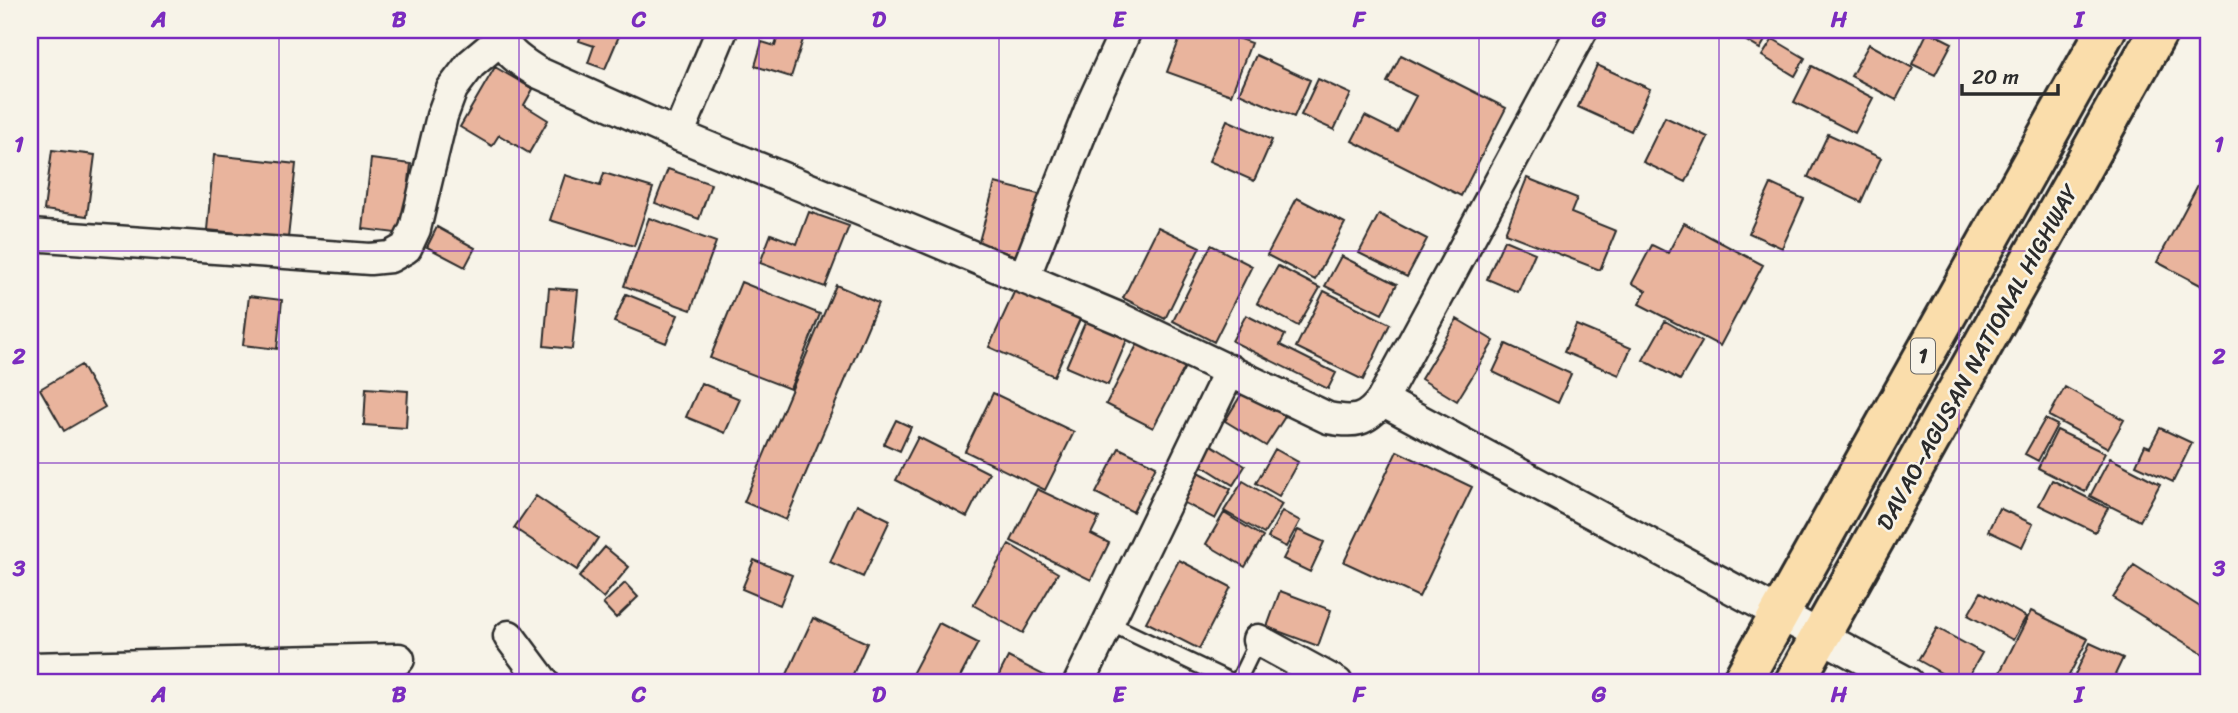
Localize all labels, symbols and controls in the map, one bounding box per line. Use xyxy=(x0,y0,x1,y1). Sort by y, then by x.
text: A xyxy=(150,0,167,40)
text: B xyxy=(392,0,407,40)
text: C xyxy=(631,0,647,40)
text: D xyxy=(872,0,887,40)
text: E xyxy=(1113,0,1128,40)
text: F xyxy=(1352,0,1367,40)
text: G xyxy=(1591,0,1607,40)
text: H xyxy=(1830,0,1848,40)
text: I xyxy=(2073,0,2085,40)
scale bar xyxy=(1962,52,2058,96)
text: 20 m xyxy=(1972,58,2019,96)
text: 1 xyxy=(14,124,24,165)
text: 1 xyxy=(2214,124,2224,165)
street label: DAVAO-AGUSAN NATIONAL HIGHWAY xyxy=(1865,175,2091,538)
text: 2 xyxy=(11,336,26,377)
text: 2 xyxy=(2211,336,2226,377)
road number: 1 xyxy=(1911,338,1935,374)
text: 3 xyxy=(12,548,26,589)
text: 3 xyxy=(2212,548,2226,589)
text: A xyxy=(150,674,167,713)
text: B xyxy=(392,674,407,713)
text: C xyxy=(631,674,647,713)
text: D xyxy=(872,674,887,713)
text: E xyxy=(1113,674,1128,713)
text: F xyxy=(1352,674,1367,713)
text: G xyxy=(1591,674,1607,713)
text: H xyxy=(1830,674,1848,713)
text: I xyxy=(2073,674,2085,713)

